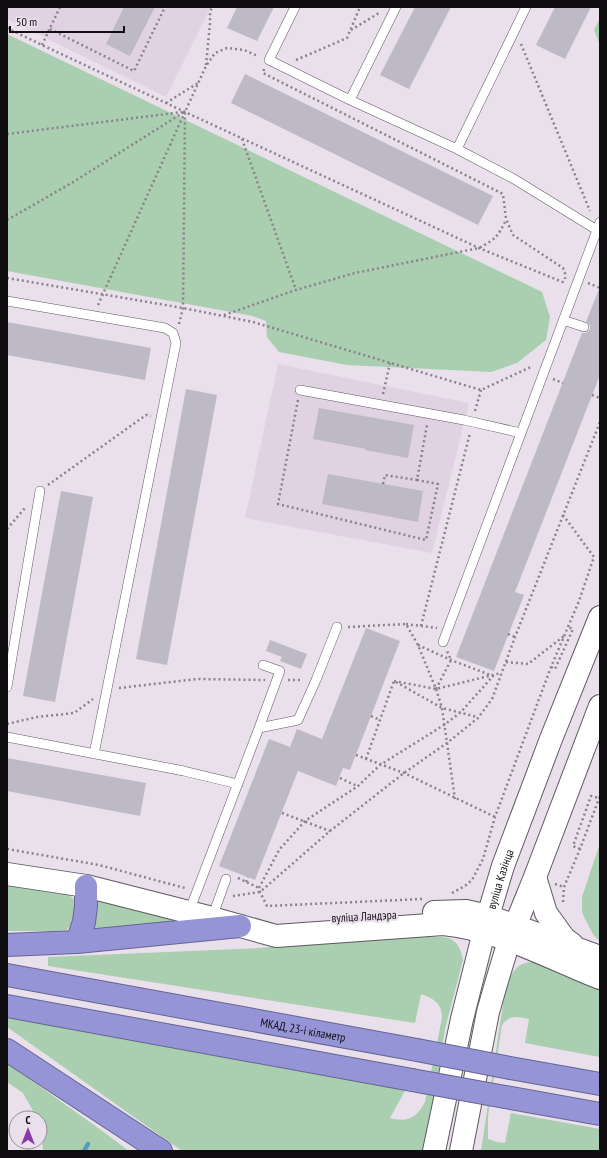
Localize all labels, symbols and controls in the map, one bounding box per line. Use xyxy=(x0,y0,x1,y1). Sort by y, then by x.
scale bar xyxy=(10,8,124,34)
text: 50 m xyxy=(16,14,37,29)
street label: вуліца Казінца xyxy=(483,847,516,911)
street label: вуліца Ландэра xyxy=(331,907,397,925)
street label: МКАД, 23-і кіламетр xyxy=(259,1014,347,1044)
north arrow xyxy=(8,1110,48,1150)
text: С xyxy=(25,1113,31,1127)

